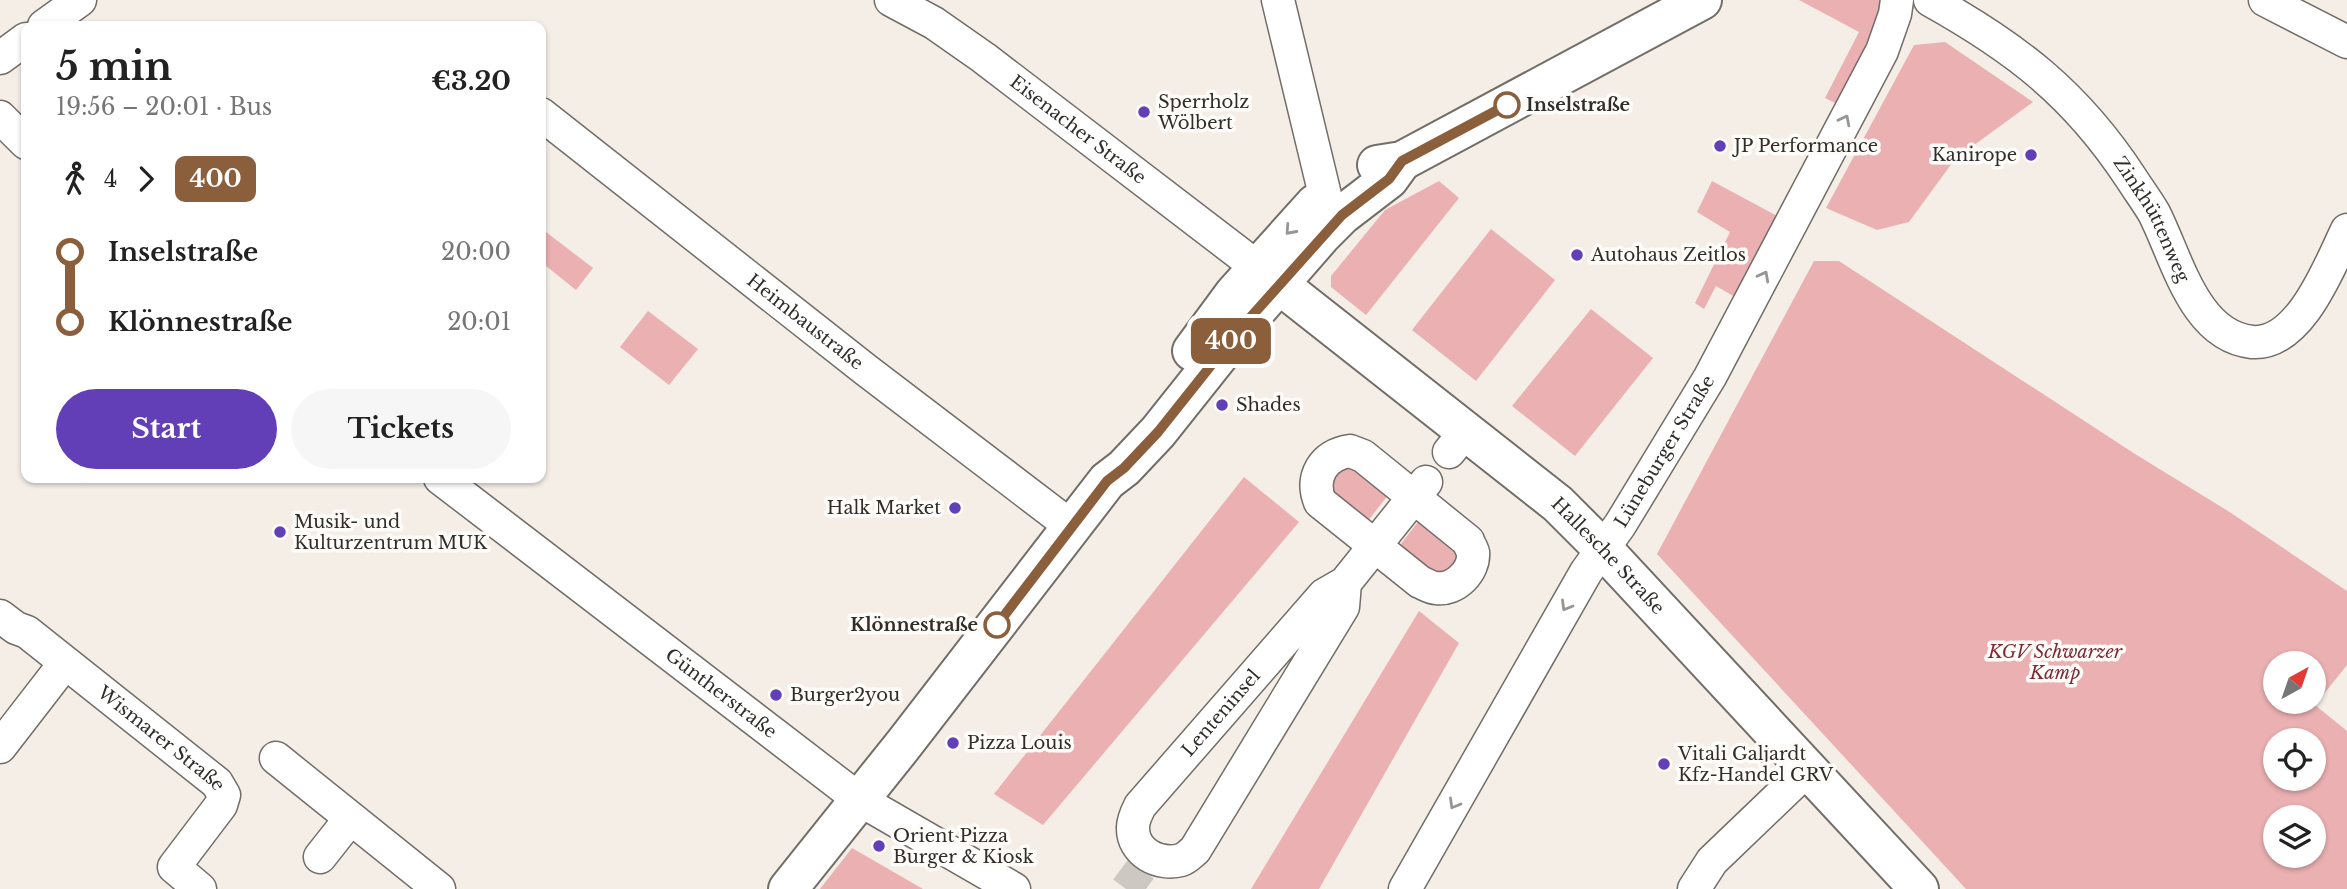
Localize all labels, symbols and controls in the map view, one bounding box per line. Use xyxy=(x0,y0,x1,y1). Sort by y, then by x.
text: 5 min xyxy=(56,43,172,90)
text: €3.20 xyxy=(431,65,511,97)
street label: Eisenacher Straße xyxy=(1006,71,1150,189)
place label: Sperrholz Wölbert xyxy=(1157,91,1249,134)
marker: Inselstraße xyxy=(1494,92,1520,118)
text: 19:56 – 20:01 · Bus xyxy=(56,93,272,121)
place label: Inselstraße xyxy=(1526,94,1630,116)
marker: Sperrholz Wölbert xyxy=(1136,104,1152,120)
one-way arrow xyxy=(1836,115,1850,127)
place label: JP Performance xyxy=(1732,135,1878,157)
marker: JP Performance xyxy=(1712,138,1728,154)
place label: Kanirope xyxy=(1932,144,2017,166)
marker: Kanirope xyxy=(2023,147,2039,163)
street label: Zinkhüttenweg xyxy=(2109,152,2194,286)
icon: walk xyxy=(56,160,94,198)
icon: forward xyxy=(127,160,165,198)
text: 400 xyxy=(189,164,242,193)
text: 4 xyxy=(104,165,117,193)
one-way arrow xyxy=(1286,222,1299,235)
text: Inselstraße xyxy=(108,236,258,268)
text: 20:00 xyxy=(441,238,511,266)
place label: Autohaus Zeitlos xyxy=(1590,244,1746,266)
marker: Autohaus Zeitlos xyxy=(1569,247,1585,263)
street label: Heimbaustraße xyxy=(742,269,868,374)
one-way arrow xyxy=(1755,271,1769,284)
text: Klönnestraße xyxy=(108,306,292,338)
text: 20:01 xyxy=(447,308,511,336)
line badge: 400 xyxy=(1191,318,1271,364)
text: 400 xyxy=(1205,326,1257,355)
street label: Lüneburger Straße xyxy=(1610,371,1719,532)
button: Start xyxy=(56,389,277,469)
button: Tickets xyxy=(291,389,511,469)
place label: Shades xyxy=(1236,394,1301,416)
marker: Shades xyxy=(1214,397,1230,413)
street label: Hallesche Straße xyxy=(1547,493,1669,619)
place label: Halk Market xyxy=(827,497,941,519)
marker: Halk Market xyxy=(947,500,963,516)
place label: Musik- und Kulturzentrum MUK xyxy=(294,511,488,554)
marker: Musik- und Kulturzentrum MUK xyxy=(272,524,288,540)
one-way arrow xyxy=(1561,599,1574,611)
marker: Klönnestraße xyxy=(984,612,1010,638)
place label: Klönnestraße xyxy=(850,614,978,636)
park label: KGV Schwarzer Kamp xyxy=(1987,641,2123,684)
street label: Güntherstraße xyxy=(661,644,781,743)
north arrow xyxy=(2263,651,2326,714)
map controls xyxy=(2263,651,2326,868)
street label: Lenteninsel xyxy=(1177,665,1265,761)
street label: Wismarer Straße xyxy=(92,681,230,794)
place label: Burger2you xyxy=(790,684,900,706)
marker: Burger2you xyxy=(768,687,784,703)
button: locate xyxy=(2263,728,2326,791)
place label: Pizza Louis xyxy=(967,732,1072,754)
marker: Pizza Louis xyxy=(945,735,961,751)
place label: Vitali Galjardt Kfz-Handel GRV xyxy=(1677,743,1834,786)
marker: Vitali Galjardt Kfz-Handel GRV xyxy=(1656,756,1672,772)
one-way arrow xyxy=(1449,796,1462,809)
button: layers xyxy=(2263,805,2326,868)
place label: Orient Pizza Burger & Kiosk xyxy=(893,825,1034,868)
marker: Orient Pizza Burger & Kiosk xyxy=(871,838,887,854)

